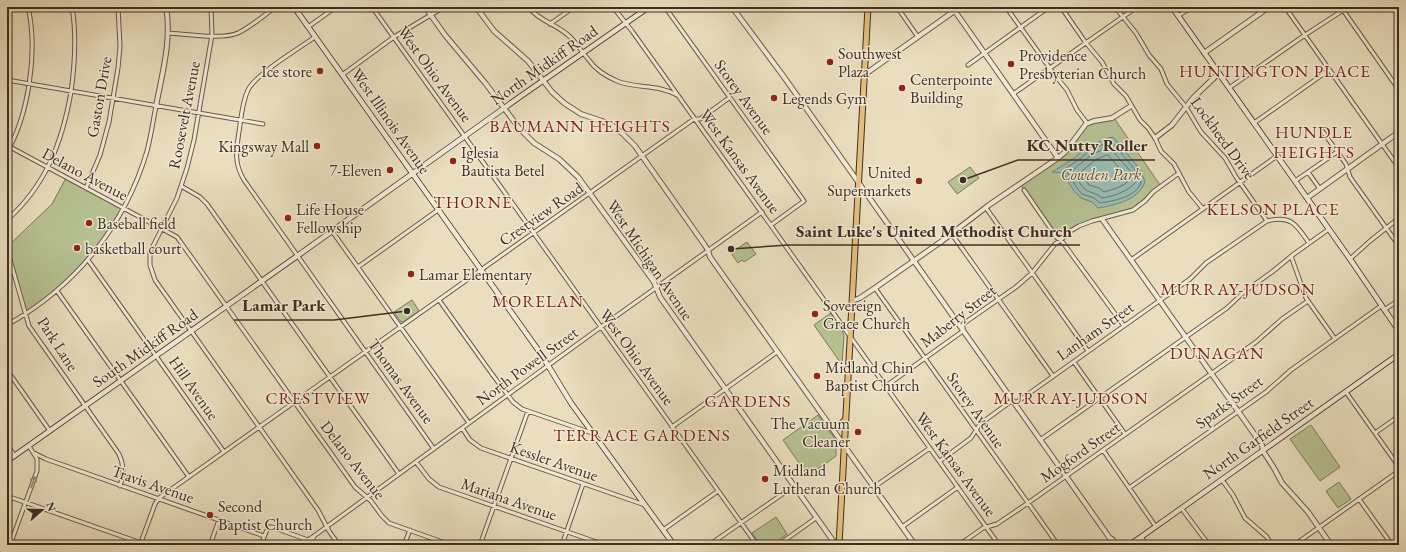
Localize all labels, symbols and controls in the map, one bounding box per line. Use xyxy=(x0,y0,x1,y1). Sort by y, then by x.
street label: North Midkiff Road xyxy=(486,20,602,110)
street label: West Ohio Avenue xyxy=(393,22,477,126)
place label: Southwest Plaza xyxy=(838,43,902,82)
place label: Providence Presbyterian Church xyxy=(1019,45,1146,84)
street label: Gaston Drive xyxy=(82,55,116,139)
street label: Storey Avenue xyxy=(710,55,778,139)
marker: Southwest Plaza xyxy=(825,57,835,67)
street label: Roosevelt Avenue xyxy=(163,59,205,171)
marker: Providence Presbyterian Church xyxy=(1006,59,1016,69)
district label: HUNTINGTON PLACE xyxy=(1179,60,1371,82)
place label: Ice store xyxy=(261,61,312,82)
street label: West Illinois Avenue xyxy=(347,64,435,178)
marker: Ice store xyxy=(315,66,325,76)
place label: Centerpointe Building xyxy=(910,69,993,108)
marker: Centerpointe Building xyxy=(897,83,907,93)
place label: Legends Gym xyxy=(782,88,867,109)
marker: Legends Gym xyxy=(769,93,779,103)
street label: Lockheed Drive xyxy=(1186,93,1260,183)
street label: West Kansas Avenue xyxy=(695,105,785,217)
district label: BAUMANN HEIGHTS xyxy=(489,115,671,137)
district label: HUNDLE HEIGHTS xyxy=(1273,121,1355,163)
callout: KC Nutty Roller xyxy=(1018,131,1155,160)
text: KC Nutty Roller xyxy=(1026,134,1148,156)
place label: Kingsway Mall xyxy=(218,136,309,157)
marker: Kingsway Mall xyxy=(312,141,322,151)
place label: Iglesia Bautista Betel xyxy=(461,142,545,181)
street label: Delano Avenue xyxy=(39,143,131,205)
marker: Iglesia Bautista Betel xyxy=(448,156,458,166)
place label: 7-Eleven xyxy=(330,160,383,181)
place label: United Supermarkets xyxy=(827,162,912,201)
park label: Cowden Park xyxy=(1061,164,1142,185)
marker: 7-Eleven xyxy=(385,165,395,175)
marker: United Supermarkets xyxy=(914,176,924,186)
street label: Crestview Road xyxy=(495,177,588,251)
district label: THORNE xyxy=(433,191,513,213)
street label: West Michigan Avenue xyxy=(602,196,698,324)
district label: KELSON PLACE xyxy=(1206,198,1340,220)
place label: Life House Fellowship xyxy=(296,199,364,238)
place label: Baseball field xyxy=(97,213,177,234)
marker: Life House Fellowship xyxy=(283,213,293,223)
callout: Saint Luke's United Methodist Church xyxy=(788,216,1080,245)
marker: Baseball field xyxy=(84,218,94,228)
text: Saint Luke's United Methodist Church xyxy=(796,220,1072,242)
place label: basketball court xyxy=(85,238,181,259)
marker: basketball court xyxy=(72,243,82,253)
place label: Lamar Elementary xyxy=(419,264,533,285)
marker: Lamar Elementary xyxy=(406,269,416,279)
district label: MURRAY-JUDSON xyxy=(1160,278,1316,300)
street label: Maberry Street xyxy=(916,280,1000,352)
district label: MORELAN xyxy=(492,290,584,312)
callout: Lamar Park xyxy=(234,291,334,320)
text: Lamar Park xyxy=(242,294,326,316)
place label: Sovereign Grace Church xyxy=(823,295,910,334)
street label: Lanham Street xyxy=(1052,297,1138,365)
street label: South Midkiff Road xyxy=(88,303,203,392)
street label: West Ohio Avenue xyxy=(595,305,679,409)
marker: Sovereign Grace Church xyxy=(810,309,820,319)
street label: Park Lane xyxy=(33,313,83,375)
street label: North Powell Street xyxy=(472,322,582,410)
street label: Thomas Avenue xyxy=(363,334,439,428)
district label: DUNAGAN xyxy=(1170,342,1264,364)
street label: Hill Avenue xyxy=(164,352,224,424)
place label: Midland Chin Baptist Church xyxy=(825,357,920,396)
street label: Storey Avenue xyxy=(942,368,1010,452)
marker: Midland Chin Baptist Church xyxy=(812,371,822,381)
street label: Sparks Street xyxy=(1191,371,1267,433)
district label: CRESTVIEW xyxy=(265,387,371,409)
district label: MURRAY-JUDSON xyxy=(993,387,1149,409)
district label: GARDENS xyxy=(704,390,792,412)
street label: North Garfield Street xyxy=(1198,392,1318,484)
street label: West Kansas Avenue xyxy=(911,408,1001,520)
place label: The Vacuum Cleaner xyxy=(770,413,851,452)
street label: Delano Avenue xyxy=(316,416,390,504)
street label: Mogford Street xyxy=(1036,417,1124,487)
district label: TERRACE GARDENS xyxy=(553,424,731,446)
marker: The Vacuum Cleaner xyxy=(853,427,863,437)
street label: Kessler Avenue xyxy=(507,436,601,486)
street label: Travis Avenue xyxy=(109,460,197,508)
place label: Midland Lutheran Church xyxy=(773,460,882,499)
street label: Mariana Avenue xyxy=(458,473,560,525)
marker: Midland Lutheran Church xyxy=(760,474,770,484)
one-way arrow xyxy=(30,476,37,489)
north arrow xyxy=(22,490,62,530)
place label: Second Baptist Church xyxy=(218,496,313,535)
text: N xyxy=(43,500,60,513)
marker: Second Baptist Church xyxy=(205,510,215,520)

